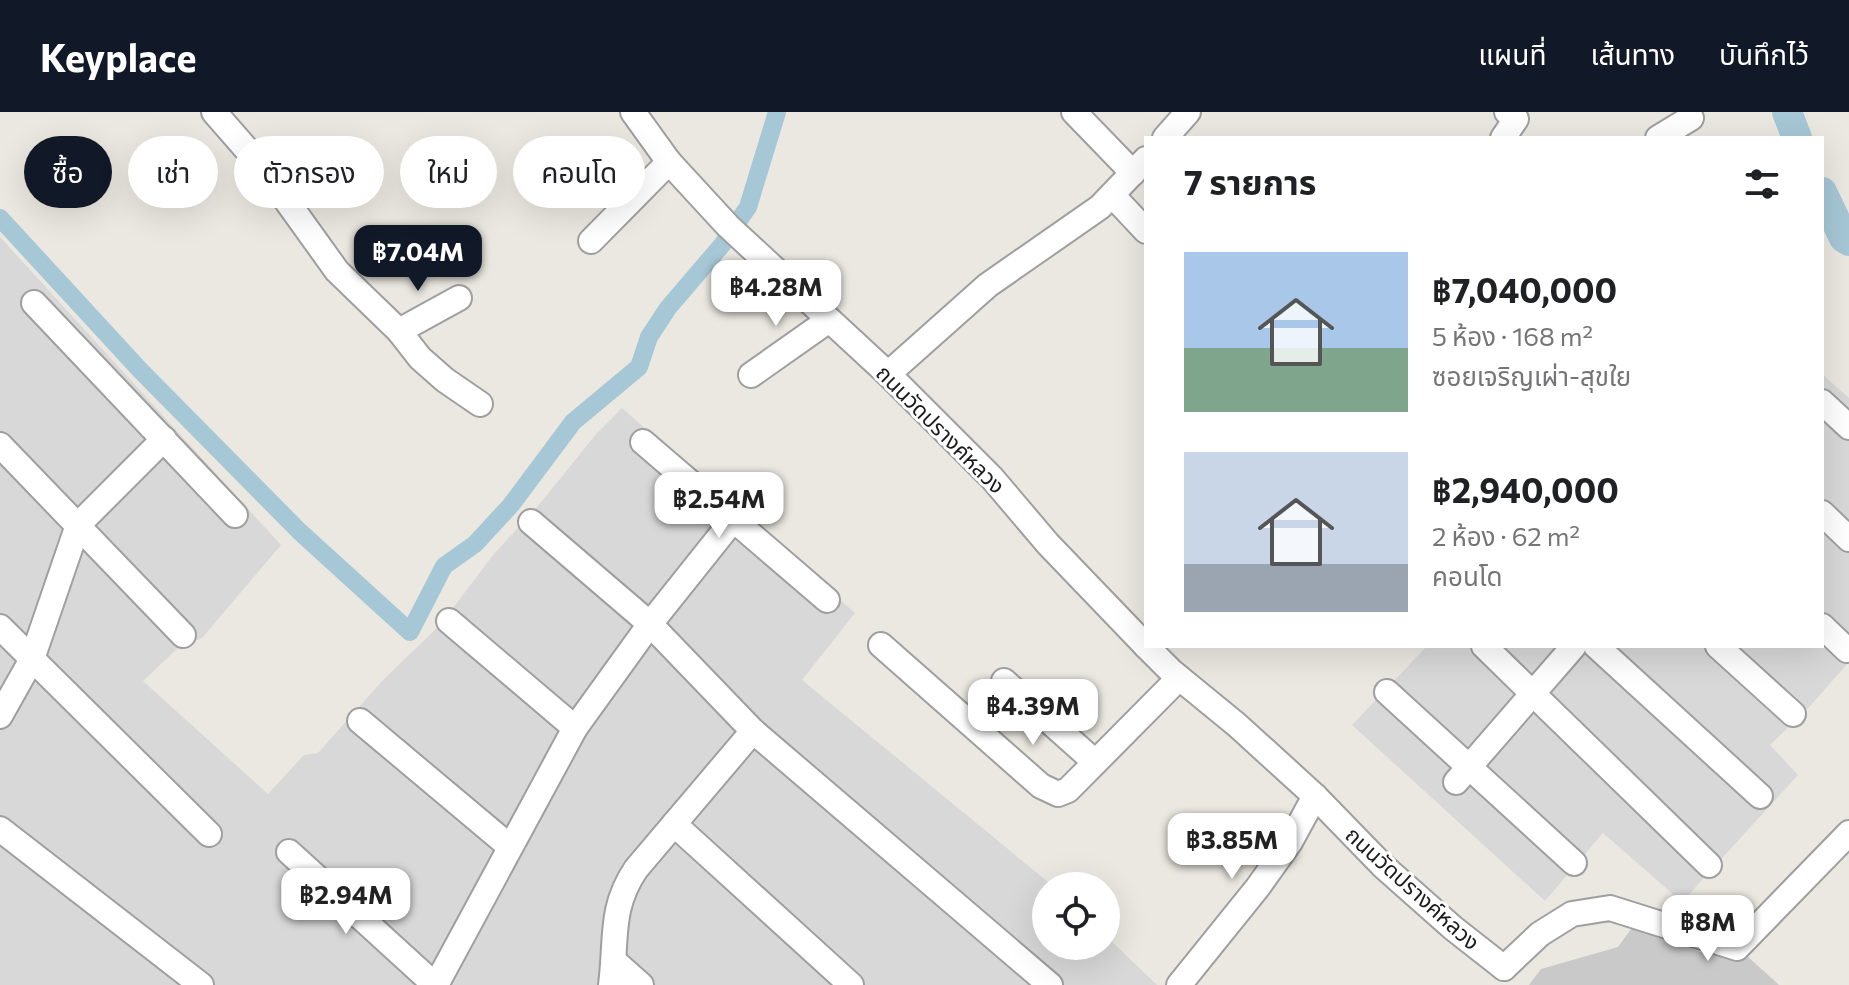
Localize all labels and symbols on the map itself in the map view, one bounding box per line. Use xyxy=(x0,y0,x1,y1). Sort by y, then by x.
pin: ฿7.04M xyxy=(353,225,483,293)
pin: ฿4.28M xyxy=(711,260,841,328)
street label: ถนนวัดปรางค์หลวง xyxy=(871,359,1011,499)
pin: ฿2.54M xyxy=(654,472,784,540)
pin: ฿4.39M xyxy=(968,679,1098,747)
pin: ฿3.85M xyxy=(1167,813,1297,881)
street label: ถนนวัดปรางค์หลวง xyxy=(1340,821,1486,955)
pin: ฿2.94M xyxy=(281,868,411,936)
pin: ฿8M xyxy=(1669,895,1747,963)

